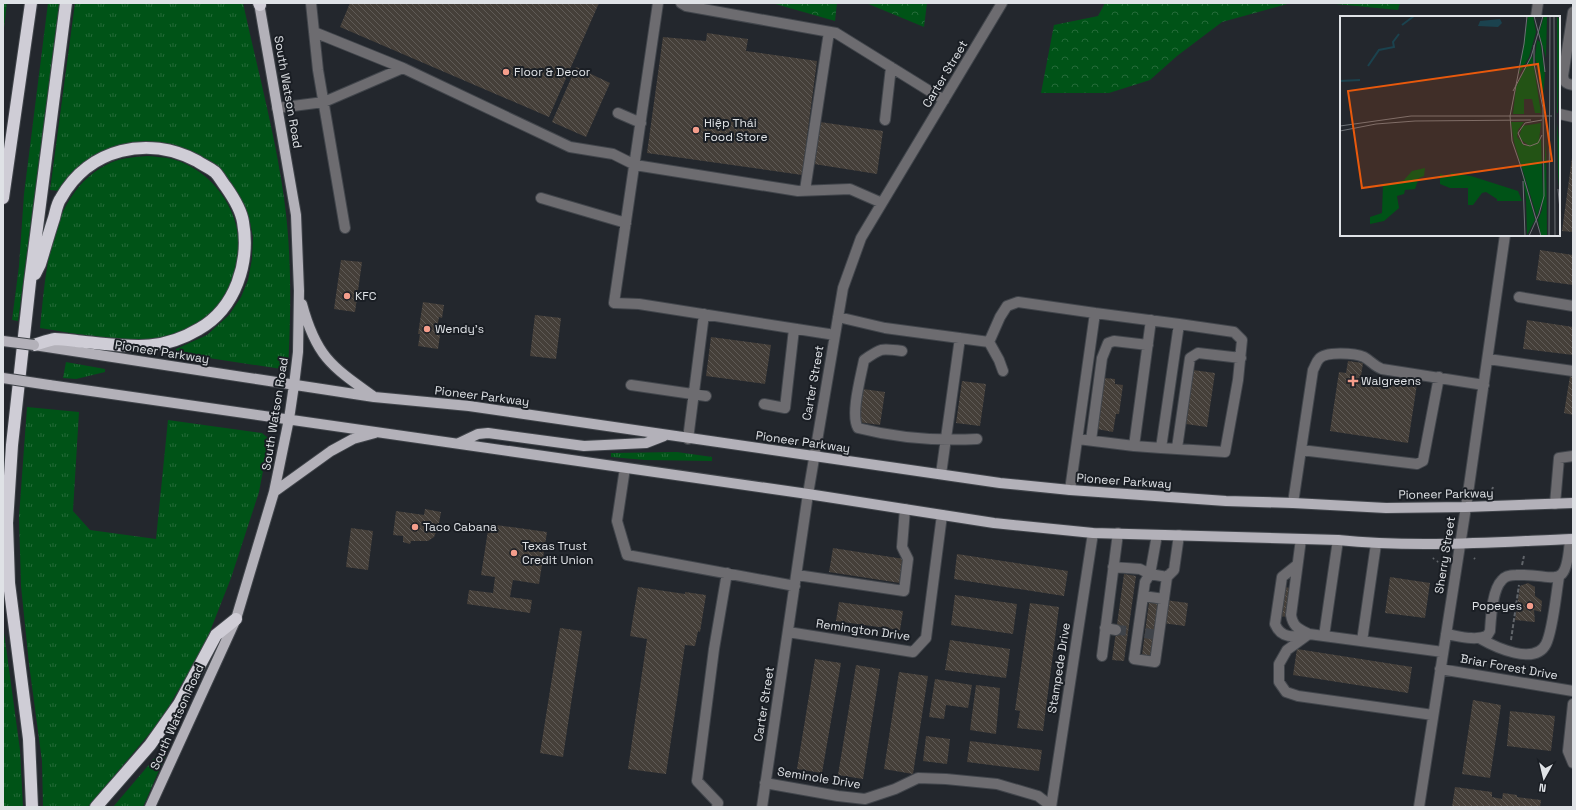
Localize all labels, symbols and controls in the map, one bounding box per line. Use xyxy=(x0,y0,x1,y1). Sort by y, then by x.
inset map xyxy=(1340,16,1560,236)
street label: South Watson Road xyxy=(270,34,306,150)
street label: Carter Street xyxy=(919,37,971,111)
place label: Floor & Decor xyxy=(514,64,591,80)
marker: Floor & Decor xyxy=(501,67,511,77)
place label: Hiệp Thái Food Store xyxy=(704,115,768,145)
marker: Hiệp Thái Food Store xyxy=(691,125,701,135)
place label: KFC xyxy=(355,288,377,304)
marker: KFC xyxy=(342,291,352,301)
place label: Wendy's xyxy=(435,321,484,337)
marker: Wendy's xyxy=(422,324,432,334)
street label: Pioneer Parkway xyxy=(114,337,210,367)
street label: Carter Street xyxy=(799,344,827,422)
street label: South Watson Road xyxy=(258,356,292,472)
place label: Walgreens xyxy=(1361,373,1421,389)
marker: Walgreens xyxy=(1348,376,1358,386)
street label: Pioneer Parkway xyxy=(434,382,530,410)
street label: Pioneer Parkway xyxy=(755,427,851,457)
street label: Pioneer Parkway xyxy=(1076,470,1172,492)
street label: Pioneer Parkway xyxy=(1398,485,1494,503)
street label: Sherry Street xyxy=(1431,515,1459,595)
place label: Taco Cabana xyxy=(423,519,497,535)
marker: Taco Cabana xyxy=(410,522,420,532)
place label: Texas Trust Credit Union xyxy=(522,538,593,568)
marker: Texas Trust Credit Union xyxy=(509,548,519,558)
place label: Popeyes xyxy=(1472,598,1522,614)
marker: Popeyes xyxy=(1525,601,1535,611)
street label: Remington Drive xyxy=(815,615,911,645)
street label: Stampede Drive xyxy=(1044,622,1074,714)
street label: Briar Forest Drive xyxy=(1459,651,1559,683)
street label: South Watson Road xyxy=(146,662,208,772)
street label: Carter Street xyxy=(750,665,778,743)
north arrow xyxy=(1524,758,1564,798)
street label: Seminole Drive xyxy=(776,763,862,793)
text: N xyxy=(1538,780,1547,795)

